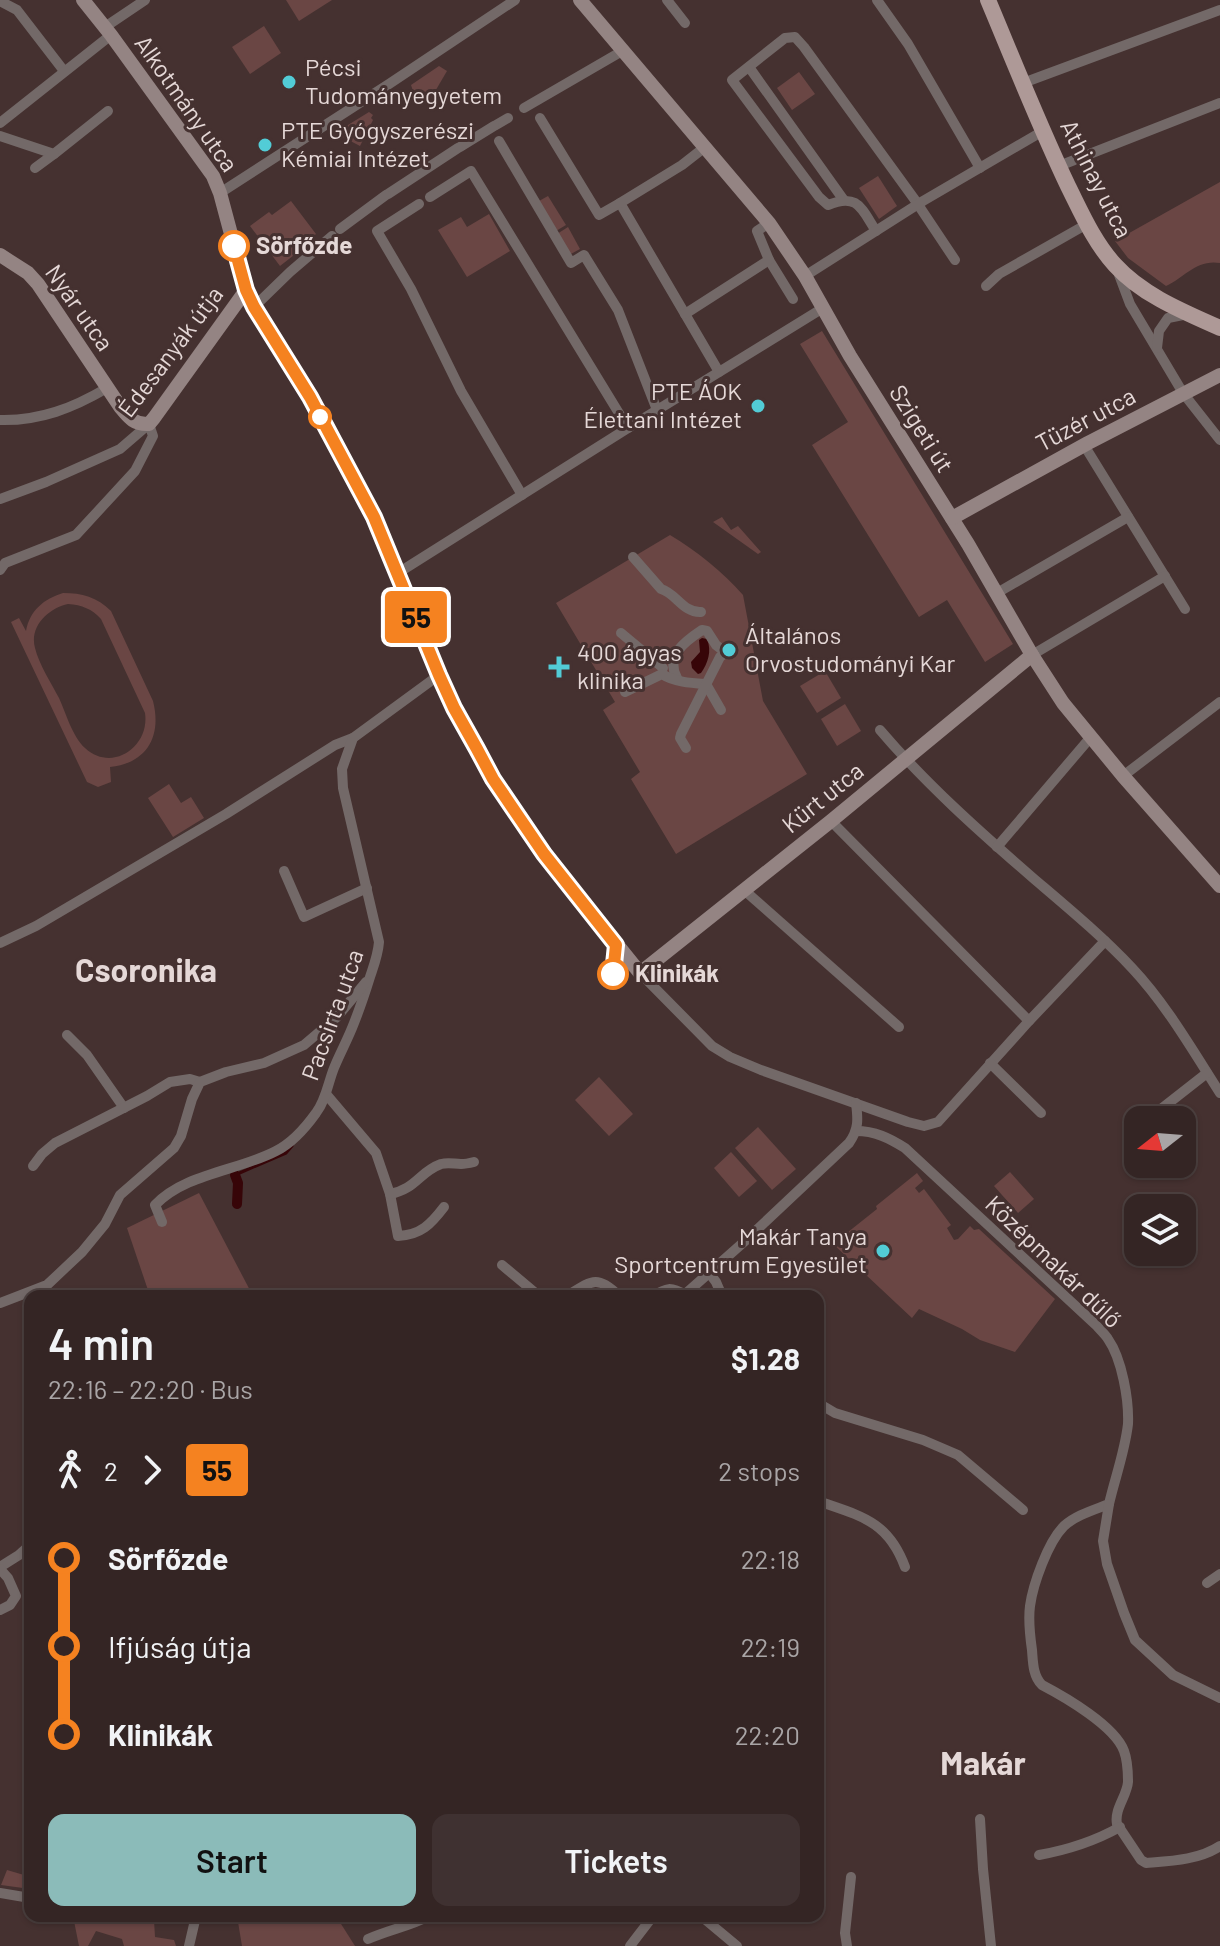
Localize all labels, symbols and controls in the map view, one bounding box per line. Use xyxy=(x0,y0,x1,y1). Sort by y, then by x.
street label: Alkotmány utca xyxy=(129,29,245,177)
place label: Pécsi Tudományegyetem xyxy=(305,52,502,109)
marker: Pécsi Tudományegyetem xyxy=(280,73,298,91)
street label: Athinay utca xyxy=(1055,114,1140,242)
place label: PTE Gyógyszerészi Kémiai Intézet xyxy=(281,115,474,172)
marker: PTE Gyógyszerészi Kémiai Intézet xyxy=(256,136,274,154)
place label: Sörfőzde xyxy=(256,230,352,259)
marker: Sörfőzde xyxy=(219,231,249,261)
street label: Nyár utca xyxy=(40,258,120,356)
street label: Édesanyák útja xyxy=(111,280,228,422)
place label: PTE ÁOK Élettani Intézet xyxy=(583,376,742,433)
street label: Szigeti út xyxy=(884,379,960,477)
street label: Tüzér utca xyxy=(1031,380,1140,457)
marker: PTE ÁOK Élettani Intézet xyxy=(749,397,767,415)
unlabelled marker xyxy=(309,406,331,428)
line badge: 55 xyxy=(380,591,452,643)
text: 55 xyxy=(401,600,431,634)
place label: Általános Orvostudományi Kar xyxy=(745,620,955,677)
place label: 400 ágyas klinika xyxy=(577,637,682,694)
marker: Általános Orvostudományi Kar xyxy=(720,641,738,659)
marker: 400 ágyas klinika xyxy=(548,656,570,678)
street label: Kürt utca xyxy=(776,755,869,838)
street label: Pacsirta utca xyxy=(294,945,369,1084)
district label: Csoronika xyxy=(75,950,217,988)
place label: Klinikák xyxy=(635,958,719,987)
marker: Klinikák xyxy=(598,959,628,989)
north arrow xyxy=(1124,1106,1196,1178)
map controls xyxy=(1124,1106,1196,1266)
street label: Középmakár dűlő xyxy=(980,1189,1128,1333)
button: layers xyxy=(1124,1194,1196,1266)
place label: Makár Tanya Sportcentrum Egyesület xyxy=(614,1221,867,1278)
marker: Makár Tanya Sportcentrum Egyesület xyxy=(874,1242,892,1260)
text: 4 min xyxy=(48,1316,154,1369)
text: $1.28 xyxy=(731,1340,800,1376)
text: 22:16 – 22:20 · Bus xyxy=(48,1373,253,1404)
icon: walk xyxy=(48,1448,92,1492)
icon: forward xyxy=(130,1448,174,1492)
text: 55 xyxy=(202,1453,232,1487)
text: 2 xyxy=(104,1455,118,1486)
text: 2 stops xyxy=(718,1455,800,1486)
text: Sörfőzde xyxy=(108,1540,228,1576)
text: 22:18 xyxy=(741,1543,800,1574)
text: Ifjúság útja xyxy=(108,1628,252,1664)
text: 22:19 xyxy=(741,1631,800,1662)
text: Klinikák xyxy=(108,1716,213,1752)
text: 22:20 xyxy=(735,1719,800,1750)
district label: Makár xyxy=(940,1743,1026,1781)
button: Start xyxy=(48,1814,416,1906)
button: Tickets xyxy=(432,1814,800,1906)

